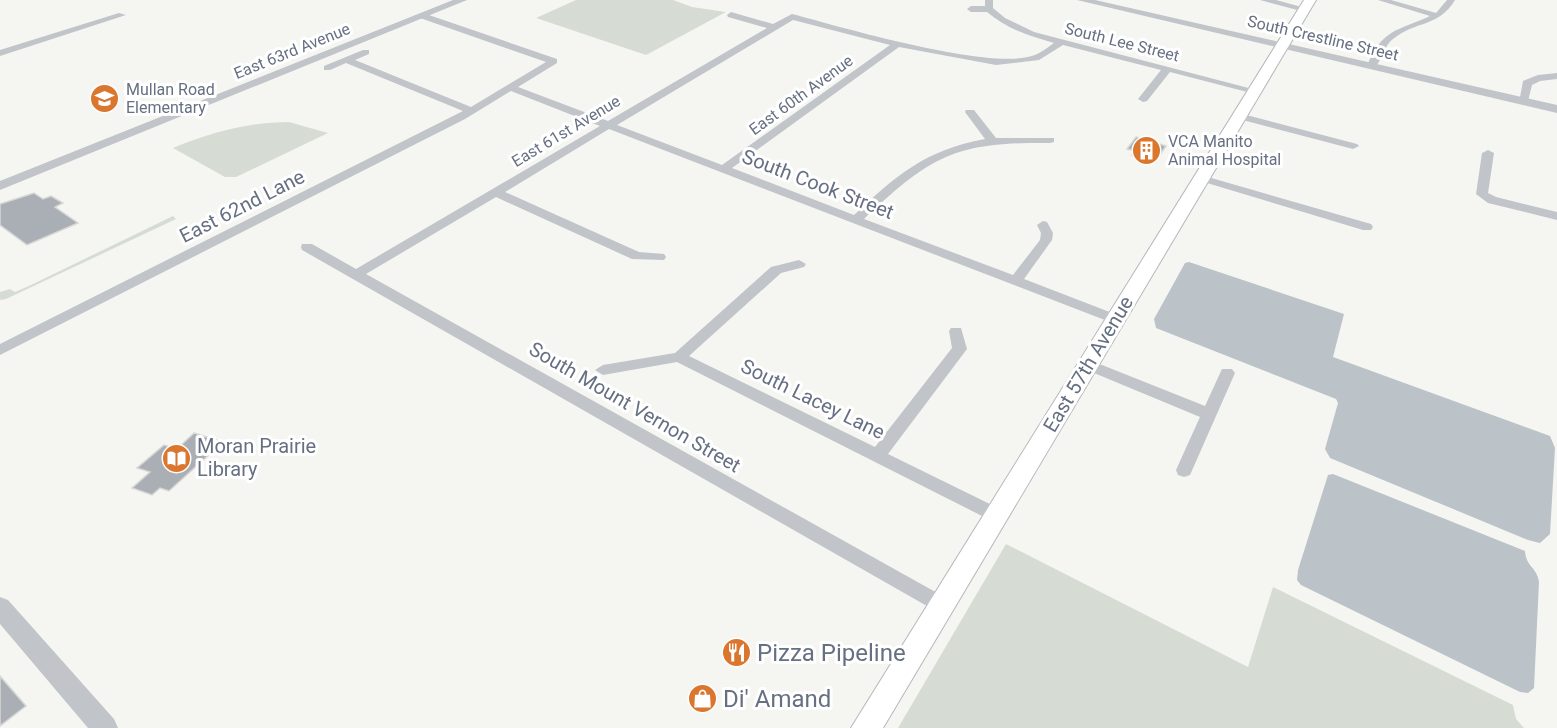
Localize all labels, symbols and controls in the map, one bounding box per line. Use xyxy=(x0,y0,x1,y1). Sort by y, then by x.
street label: South Crestline Street xyxy=(1246,11,1400,65)
street label: East 63rd Avenue xyxy=(231,19,353,83)
street label: South Lee Street xyxy=(1063,19,1181,65)
street label: East 60th Avenue xyxy=(745,51,857,139)
place label: Mullan Road Elementary xyxy=(126,80,215,117)
school or university icon: Mullan Road Elementary xyxy=(89,82,121,114)
street label: East 61st Avenue xyxy=(508,91,624,171)
place label: VCA Manito Animal Hospital xyxy=(1168,132,1281,169)
building icon: VCA Manito Animal Hospital xyxy=(1131,134,1163,166)
street label: South Cook Street xyxy=(739,144,897,224)
street label: East 62nd Lane xyxy=(175,164,309,248)
street label: East 57th Avenue xyxy=(1038,292,1138,436)
street label: South Mount Vernon Street xyxy=(525,337,745,477)
street label: South Lacey Lane xyxy=(737,354,889,444)
place label: Moran Prairie Library xyxy=(197,434,316,481)
library icon: Moran Prairie Library xyxy=(160,442,192,474)
restaurant icon: Pizza Pipeline xyxy=(720,637,752,669)
place label: Pizza Pipeline xyxy=(757,639,906,667)
shop icon: Di' Amand xyxy=(686,683,718,715)
place label: Di' Amand xyxy=(723,685,831,713)

